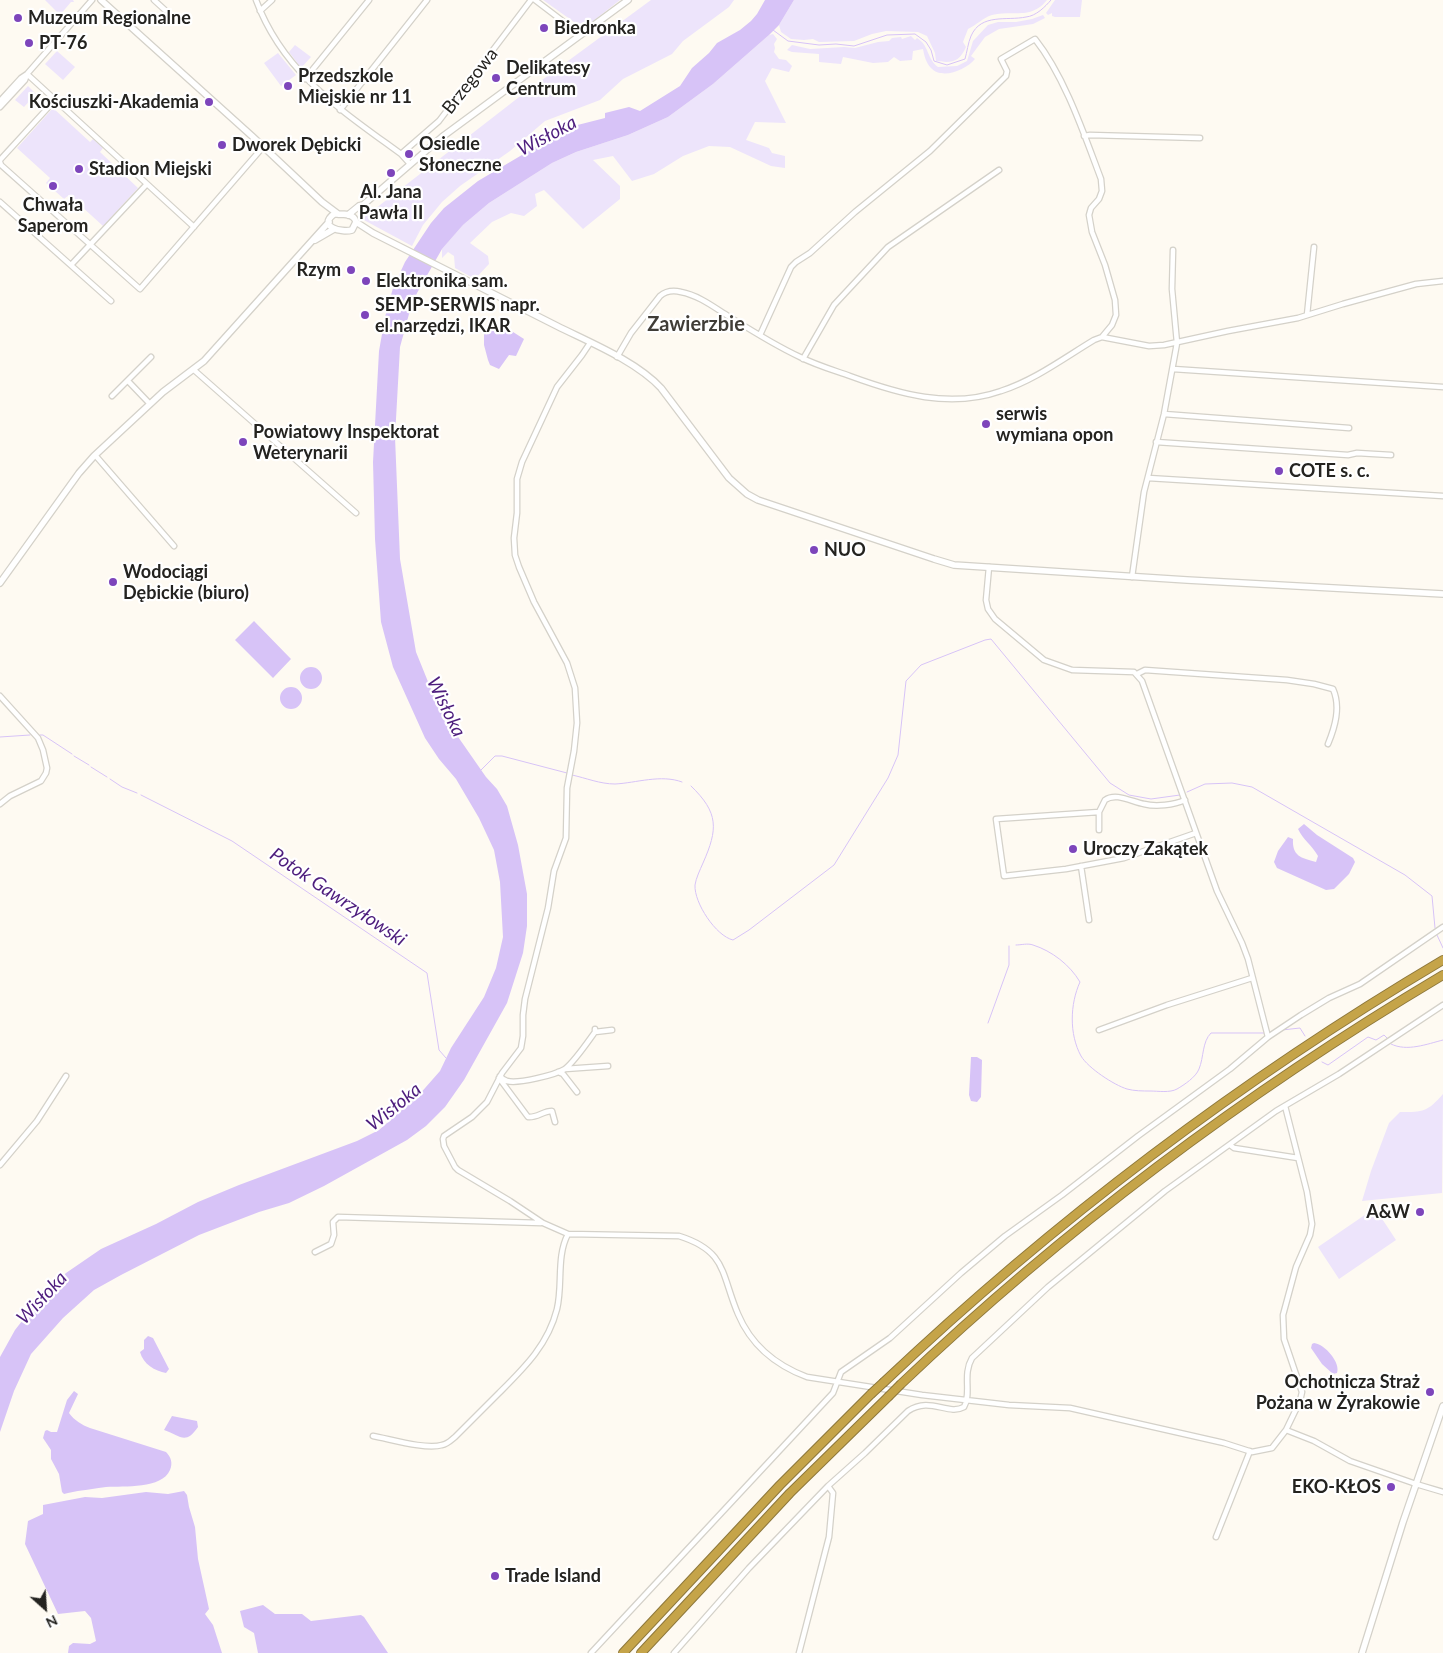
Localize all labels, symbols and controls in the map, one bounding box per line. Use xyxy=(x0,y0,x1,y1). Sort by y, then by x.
place label: Muzeum Regionalne xyxy=(28,7,191,29)
marker: Muzeum Regionalne xyxy=(12,12,24,24)
place label: Biedronka xyxy=(554,17,636,39)
marker: Biedronka xyxy=(538,22,550,34)
place label: PT-76 xyxy=(39,32,87,54)
marker: PT-76 xyxy=(23,37,35,49)
street label: Brzegowa xyxy=(438,44,502,118)
place label: Delikatesy Centrum xyxy=(506,57,590,100)
place label: Przedszkole Miejskie nr 11 xyxy=(298,65,412,108)
marker: Delikatesy Centrum xyxy=(490,72,502,84)
marker: Przedszkole Miejskie nr 11 xyxy=(282,80,294,92)
place label: Kościuszki-Akademia xyxy=(29,91,199,113)
marker: Kościuszki-Akademia xyxy=(203,96,215,108)
water label: Wisłoka xyxy=(514,111,580,161)
place label: Osiedle Słoneczne xyxy=(419,133,501,176)
place label: Dworek Dębicki xyxy=(232,134,361,156)
marker: Dworek Dębicki xyxy=(216,139,228,151)
marker: Osiedle Słoneczne xyxy=(403,148,415,160)
place label: Stadion Miejski xyxy=(89,158,212,180)
marker: Stadion Miejski xyxy=(73,163,85,175)
marker: Al. Jana Pawła II xyxy=(385,167,397,179)
marker: Chwała Saperom xyxy=(47,180,59,192)
place label: Al. Jana Pawła II xyxy=(359,181,423,223)
place label: Chwała Saperom xyxy=(18,194,88,236)
place label: Rzym xyxy=(297,259,341,281)
marker: Rzym xyxy=(345,264,357,276)
place label: Elektronika sam. xyxy=(376,270,508,292)
marker: Elektronika sam. xyxy=(360,275,372,287)
place label: SEMP-SERWIS napr. el.narzędzi, IKAR xyxy=(375,294,540,336)
marker: SEMP-SERWIS napr. el.narzędzi, IKAR xyxy=(359,309,371,321)
district label: Zawierzbie xyxy=(647,313,745,337)
place label: serwis wymiana opon xyxy=(996,403,1113,446)
marker: serwis wymiana opon xyxy=(980,418,992,430)
place label: Powiatowy Inspektorat Weterynarii xyxy=(253,421,439,464)
marker: Powiatowy Inspektorat Weterynarii xyxy=(237,436,249,448)
place label: COTE s. c. xyxy=(1289,460,1370,482)
marker: COTE s. c. xyxy=(1273,465,1285,477)
place label: NUO xyxy=(824,539,866,561)
marker: NUO xyxy=(808,544,820,556)
place label: Wodociągi Dębickie (biuro) xyxy=(123,561,249,604)
marker: Wodociągi Dębickie (biuro) xyxy=(107,576,119,588)
water label: Wisłoka xyxy=(422,673,470,741)
place label: Uroczy Zakątek xyxy=(1083,838,1208,860)
water label: Potok Gawrzyłowski xyxy=(266,843,410,951)
marker: Uroczy Zakątek xyxy=(1067,843,1079,855)
water label: Wisłoka xyxy=(362,1078,426,1136)
place label: A&W xyxy=(1366,1201,1410,1223)
marker: A&W xyxy=(1414,1206,1426,1218)
water label: Wisłoka xyxy=(12,1267,72,1329)
place label: Ochotnicza Straż Pożana w Żyrakowie xyxy=(1256,1371,1420,1414)
marker: Ochotnicza Straż Pożana w Żyrakowie xyxy=(1424,1386,1436,1398)
place label: EKO-KŁOS xyxy=(1292,1476,1381,1498)
marker: EKO-KŁOS xyxy=(1385,1481,1397,1493)
place label: Trade Island xyxy=(505,1565,601,1587)
marker: Trade Island xyxy=(489,1570,501,1582)
north arrow xyxy=(20,1583,70,1633)
text: N xyxy=(43,1612,60,1632)

